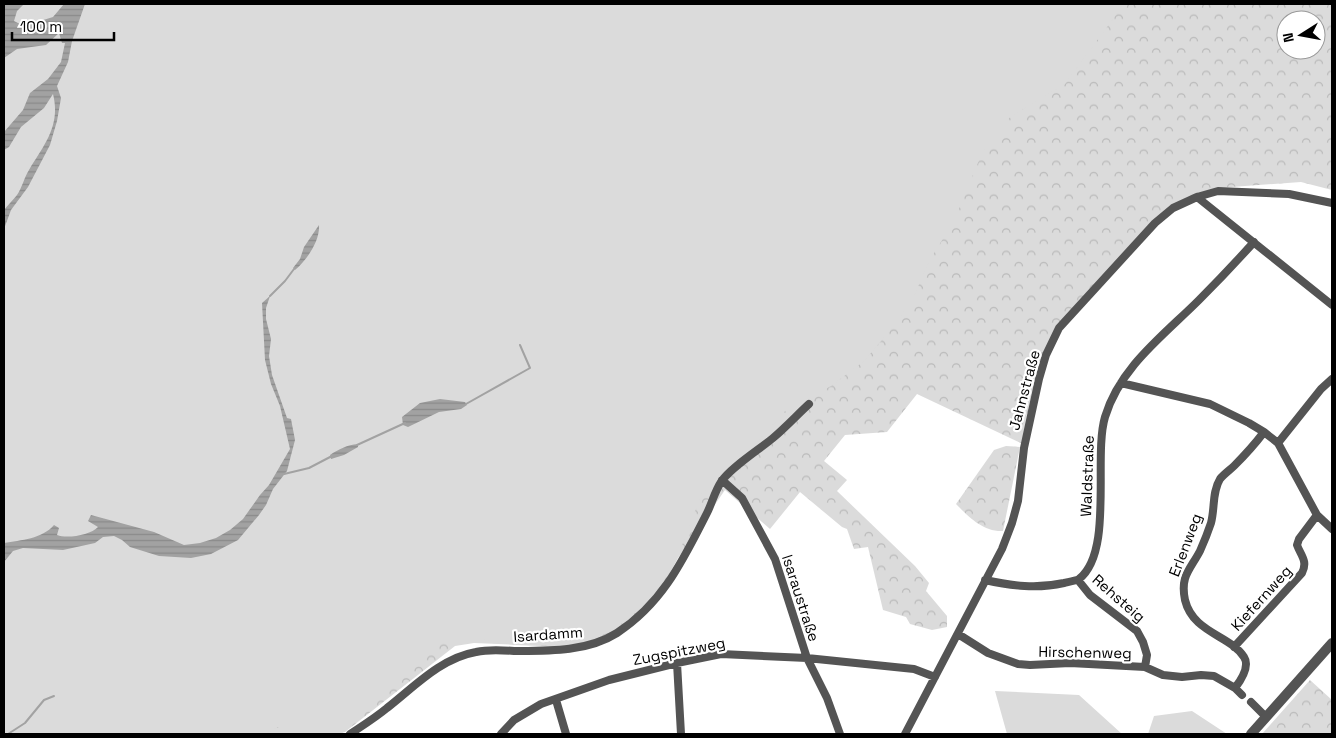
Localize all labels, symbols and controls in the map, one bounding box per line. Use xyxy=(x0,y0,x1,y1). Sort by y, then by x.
scale bar xyxy=(12,10,115,42)
north arrow xyxy=(1276,10,1326,60)
text: 100 m xyxy=(20,17,62,36)
text: N xyxy=(1279,31,1298,44)
street label: Jahnstraße xyxy=(1004,348,1044,432)
street label: Waldstraße xyxy=(1076,435,1098,517)
street label: Erlenweg xyxy=(1164,511,1206,579)
street label: Isaraustraße xyxy=(778,552,824,644)
street label: Kiefernweg xyxy=(1227,561,1295,635)
street label: Rehsteig xyxy=(1089,570,1149,626)
street label: Isardamm xyxy=(513,622,583,646)
street label: Zugspitzweg xyxy=(631,633,727,669)
street label: Hirschenweg xyxy=(1038,642,1132,662)

